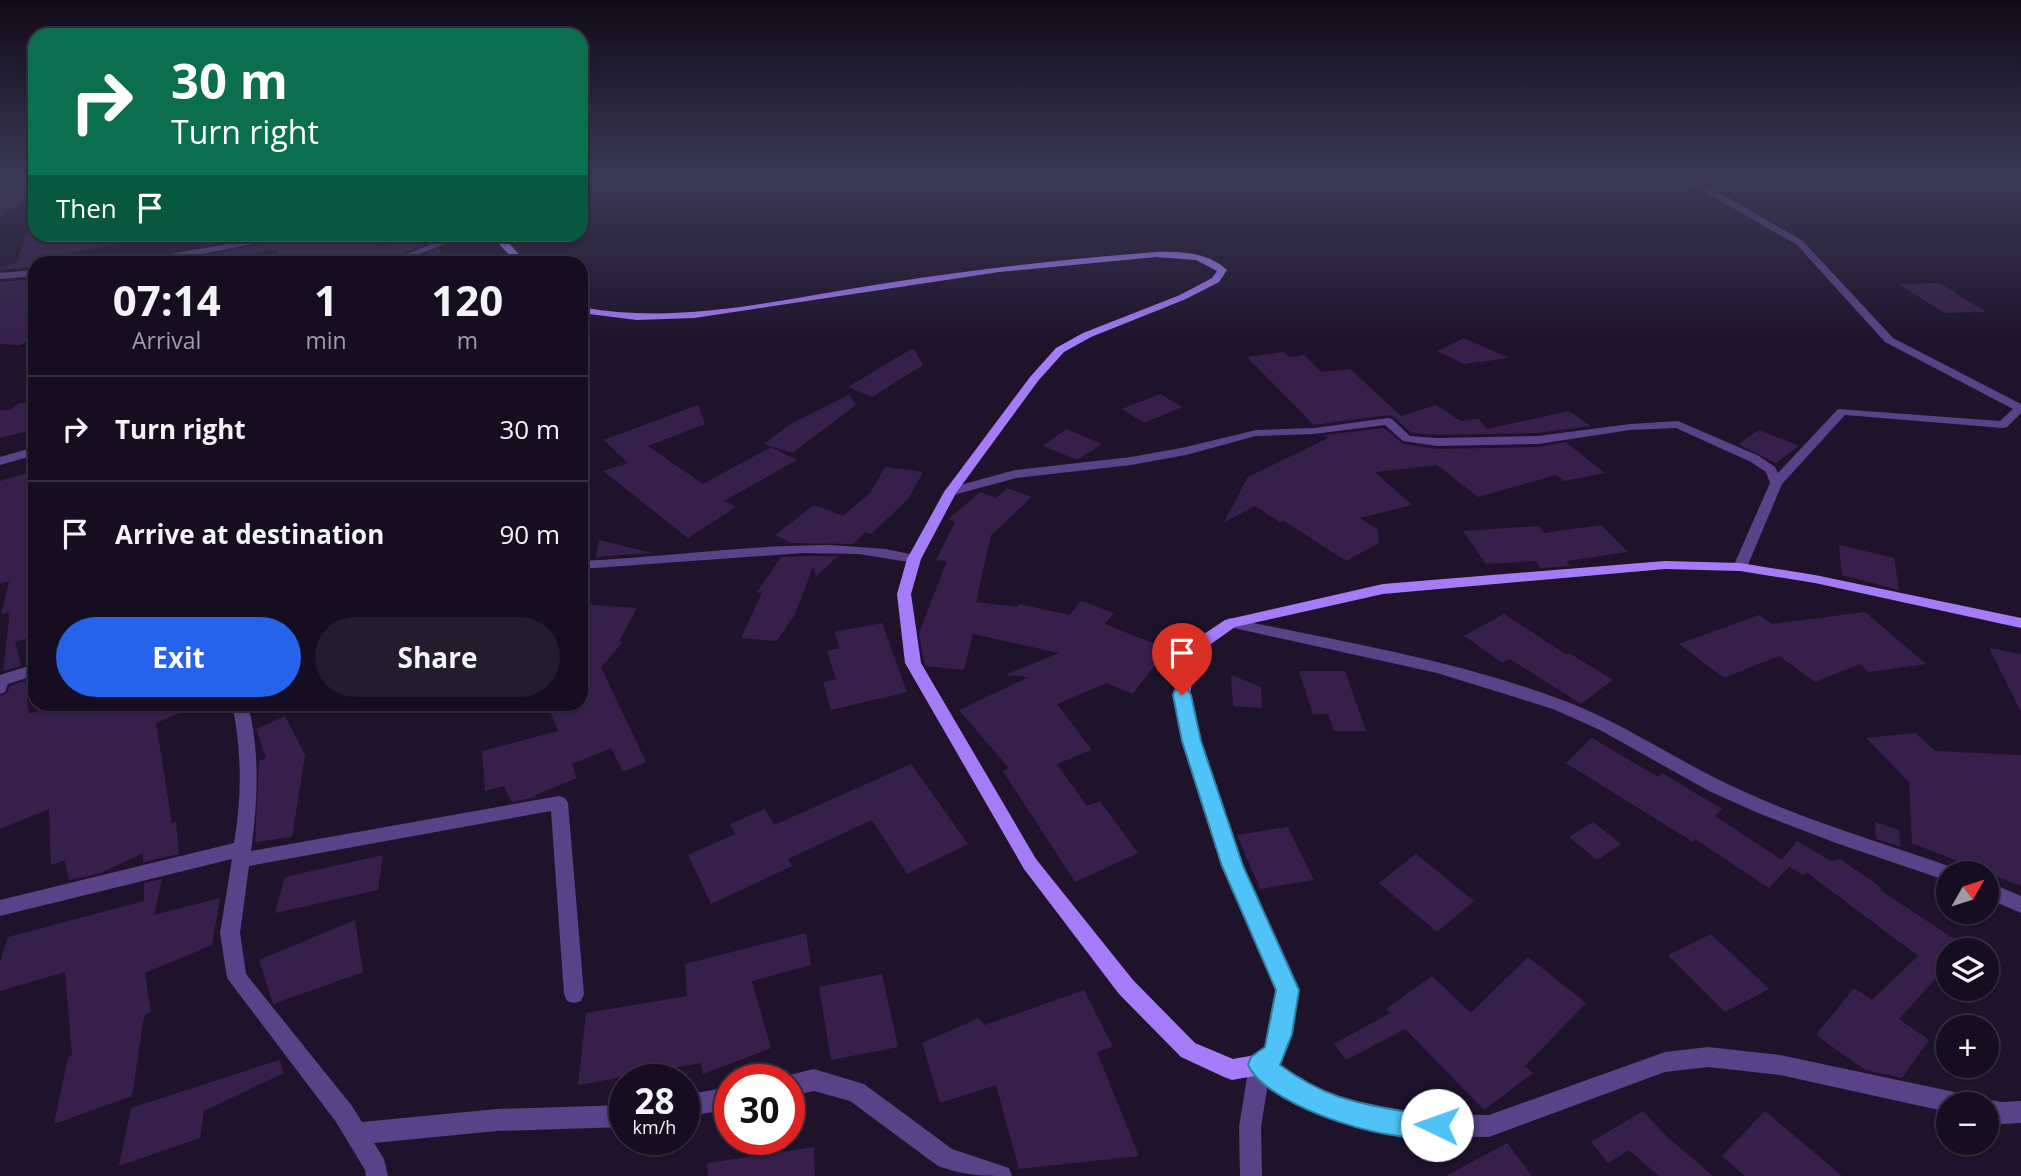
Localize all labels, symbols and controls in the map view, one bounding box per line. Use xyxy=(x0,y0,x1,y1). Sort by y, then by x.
text: 30 m xyxy=(171,47,288,113)
icon: right xyxy=(56,56,147,147)
text: Turn right xyxy=(171,110,319,153)
icon: arrive xyxy=(131,189,169,227)
text: Then xyxy=(56,190,117,226)
text: 07:14 xyxy=(113,271,221,328)
text: 1 xyxy=(314,271,338,328)
text: 120 xyxy=(431,271,503,328)
text: Arrival xyxy=(132,324,201,356)
text: min xyxy=(305,324,347,356)
text: m xyxy=(457,324,478,356)
icon: right xyxy=(56,410,94,448)
text: Turn right xyxy=(115,411,246,447)
text: 30 m xyxy=(499,411,560,447)
icon: arrive xyxy=(56,515,94,553)
text: Arrive at destination xyxy=(115,516,384,552)
text: 90 m xyxy=(499,516,560,552)
button: Exit xyxy=(56,617,301,697)
button: Share xyxy=(315,617,560,697)
pin xyxy=(1152,623,1212,695)
icon: arrive xyxy=(1163,634,1201,672)
north arrow xyxy=(1936,861,1998,924)
map controls xyxy=(1936,861,1999,1155)
button: layers xyxy=(1936,938,1999,1001)
button: + xyxy=(1936,1015,1999,1078)
speed limit sign: 30 xyxy=(714,1064,805,1155)
text: 28 xyxy=(634,1077,675,1124)
position arrow xyxy=(1400,1088,1474,1162)
button: − xyxy=(1936,1092,1999,1155)
text: km/h xyxy=(633,1115,676,1139)

